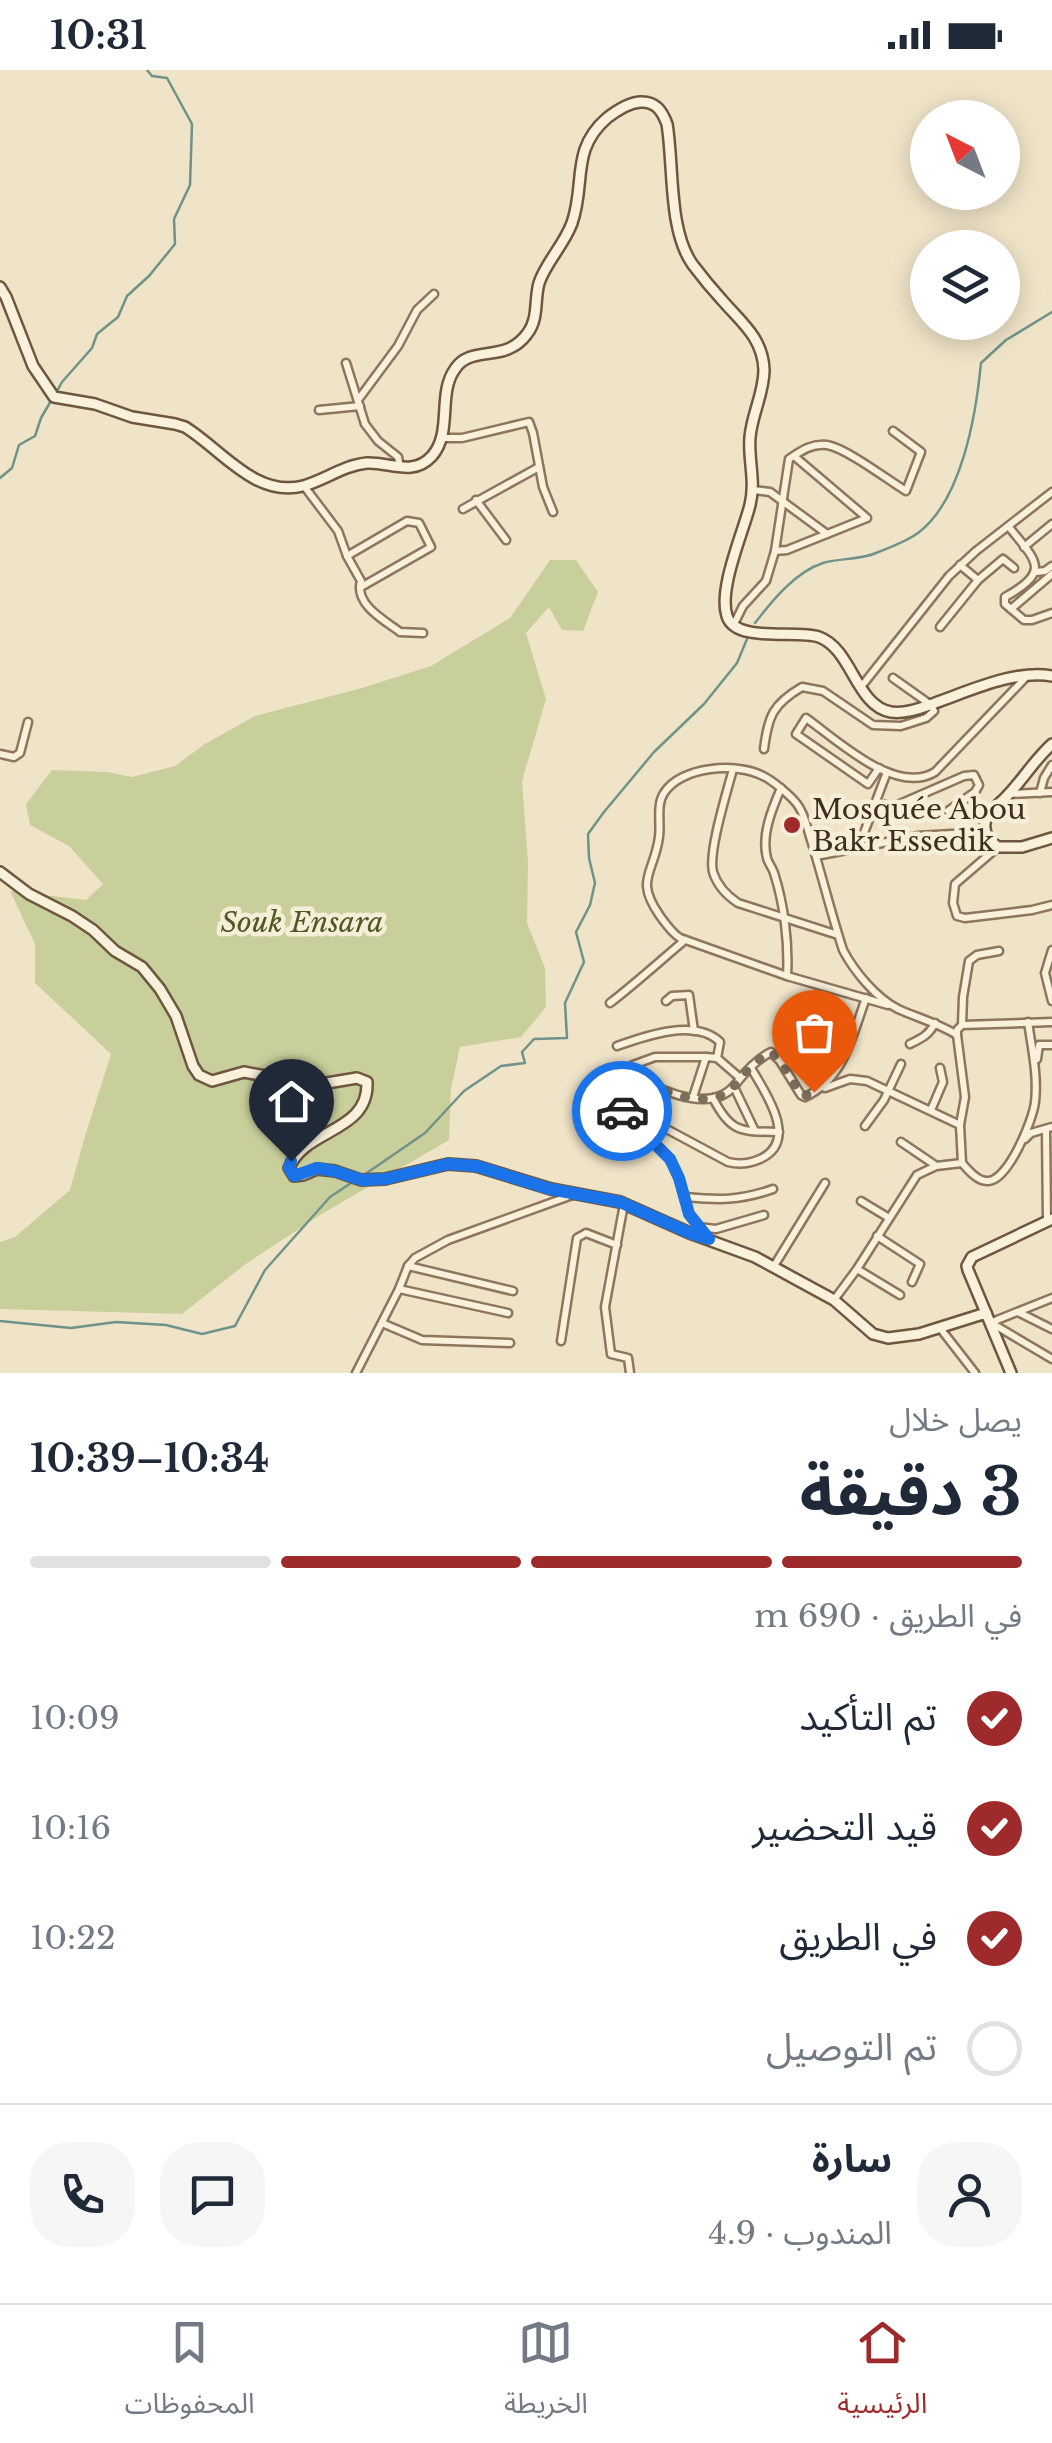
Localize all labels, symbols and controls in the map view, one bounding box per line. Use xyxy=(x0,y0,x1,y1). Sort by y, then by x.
text: 10:31 xyxy=(50,12,147,59)
north arrow xyxy=(910,100,1020,210)
map controls xyxy=(910,100,1020,340)
button: layers xyxy=(910,230,1020,340)
place label: Mosquée Abou Bakr Essedik xyxy=(812,792,1026,859)
marker: Mosquée Abou Bakr Essedik xyxy=(781,814,803,836)
park label: Souk Ensara xyxy=(221,905,383,940)
pin xyxy=(772,990,857,1093)
icon: bag xyxy=(787,1005,842,1060)
pin xyxy=(249,1059,334,1162)
courier xyxy=(572,1061,672,1161)
icon: home xyxy=(264,1074,319,1129)
icon: car xyxy=(595,1084,650,1139)
text: يصل خلال xyxy=(889,1400,1022,1440)
text: 10:34–10:39 xyxy=(30,1435,269,1482)
text: 3 دقيقة xyxy=(800,1452,1022,1533)
text: في الطريق · 690 m xyxy=(754,1596,1022,1636)
icon: check xyxy=(967,1691,1022,1746)
text: تم التأكيد xyxy=(799,1693,937,1740)
text: 10:09 xyxy=(30,1698,120,1738)
icon: check xyxy=(967,1801,1022,1856)
text: قيد التحضير xyxy=(752,1803,937,1850)
text: 10:16 xyxy=(30,1808,111,1848)
icon: check xyxy=(967,1911,1022,1966)
text: في الطريق xyxy=(779,1913,937,1960)
text: 10:22 xyxy=(30,1918,116,1958)
text: تم التوصيل xyxy=(766,2023,937,2070)
text: سارة xyxy=(812,2135,892,2182)
button: phone xyxy=(30,2142,135,2247)
button: chat xyxy=(160,2142,265,2247)
button: person xyxy=(917,2142,1022,2247)
text: المندوب · 4.9 xyxy=(708,2213,892,2253)
tab: المحفوظات xyxy=(125,2315,255,2434)
tab: الخريطة xyxy=(504,2315,588,2434)
tab: الرئيسية xyxy=(837,2315,927,2434)

